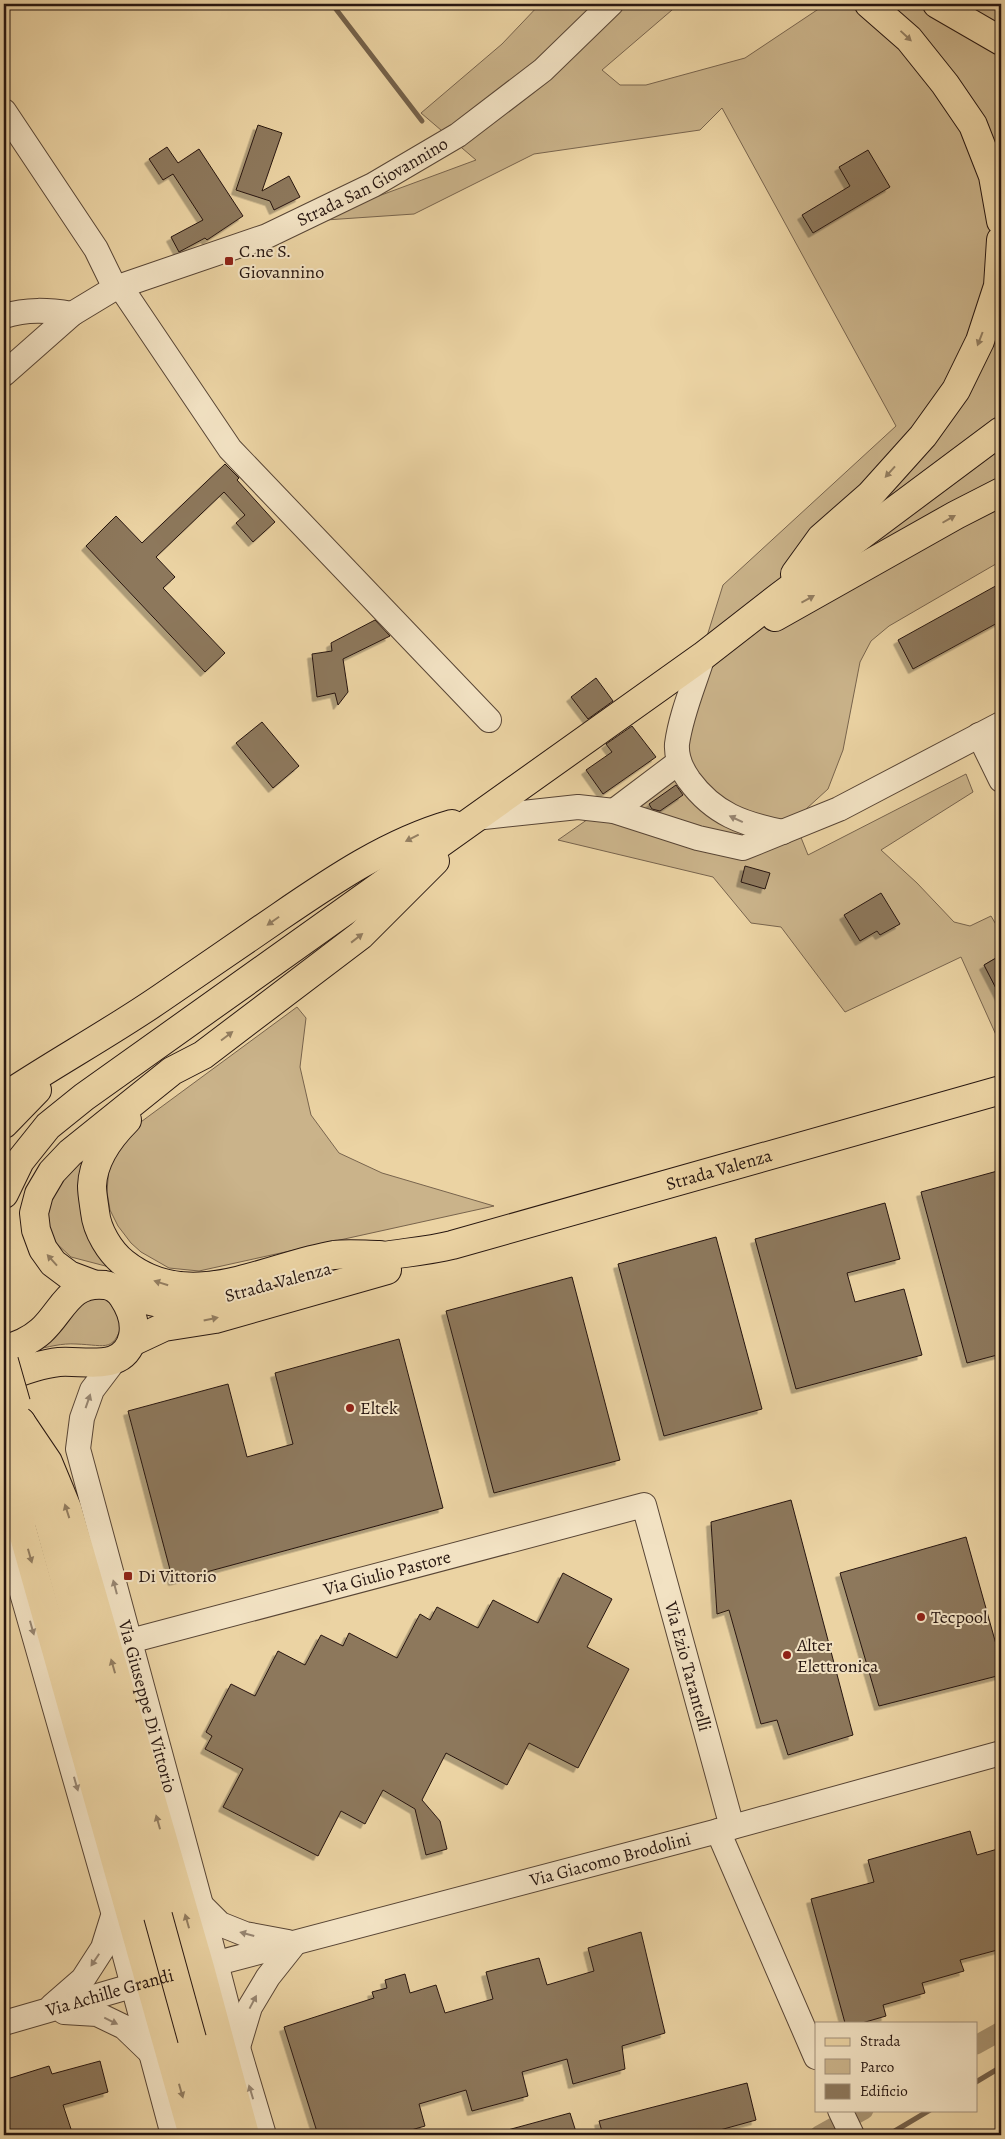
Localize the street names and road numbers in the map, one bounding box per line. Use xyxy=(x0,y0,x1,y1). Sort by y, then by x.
street label: Strada San Giovannino xyxy=(293,132,452,232)
street label: Strada Valenza xyxy=(663,1143,775,1196)
street label: Strada Valenza xyxy=(222,1256,334,1308)
street label: Via Giulio Pastore xyxy=(320,1545,453,1602)
street label: Via Ezio Tarantelli xyxy=(659,1598,717,1734)
street label: Via Giuseppe Di Vittorio xyxy=(112,1616,182,1796)
street label: Via Giacomo Brodolini xyxy=(526,1827,693,1892)
street label: Via Achille Grandi xyxy=(42,1963,176,2023)

